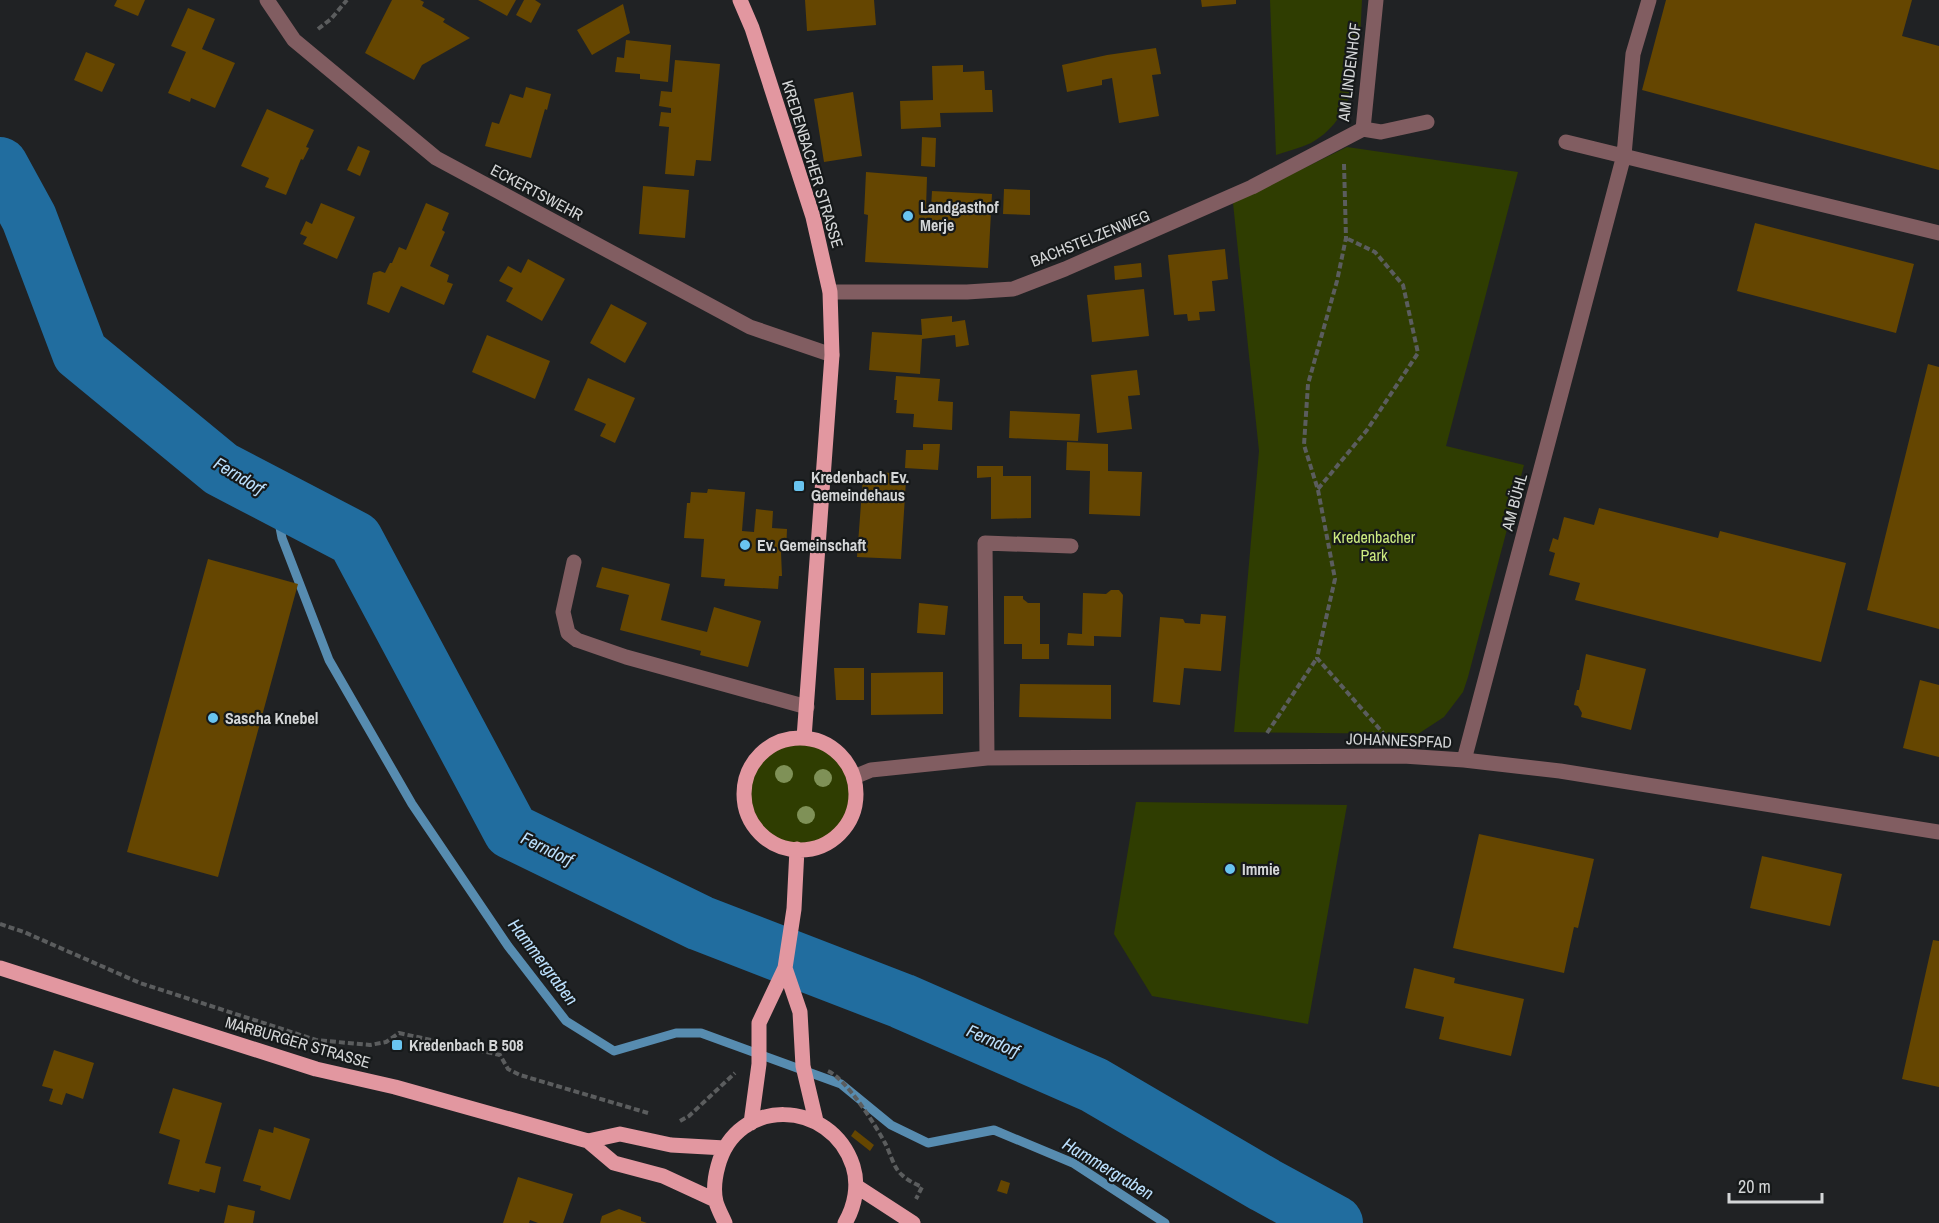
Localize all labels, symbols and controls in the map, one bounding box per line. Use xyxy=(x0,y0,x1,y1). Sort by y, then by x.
street label: AM LINDENHOF xyxy=(1332,21,1366,124)
street label: KREDENBACHER STRASSE xyxy=(777,77,849,251)
street label: ECKERTSWEHR xyxy=(487,158,588,226)
place label: Landgasthof Merje xyxy=(920,196,999,236)
street label: BACHSTELZENWEG xyxy=(1027,204,1153,272)
marker: Landgasthof Merje xyxy=(901,209,915,223)
water label: Ferndorf xyxy=(209,451,271,501)
place label: Kredenbach Ev. Gemeindehaus xyxy=(811,466,909,506)
street label: AM BÜHL xyxy=(1496,470,1532,534)
marker: Kredenbach Ev. Gemeindehaus xyxy=(792,479,806,493)
park label: Kredenbacher Park xyxy=(1333,526,1416,566)
place label: Ev. Gemeinschaft xyxy=(757,534,867,556)
marker: Ev. Gemeinschaft xyxy=(738,538,752,552)
place label: Sascha Knebel xyxy=(225,707,318,729)
marker: Sascha Knebel xyxy=(206,711,220,725)
street label: JOHANNESPFAD xyxy=(1346,727,1452,753)
water label: Ferndorf xyxy=(517,825,579,873)
place label: Immie xyxy=(1242,858,1280,880)
marker: Immie xyxy=(1223,862,1237,876)
water label: Hammergraben xyxy=(503,913,584,1010)
street label: MARBURGER STRASSE xyxy=(223,1011,373,1073)
water label: Ferndorf xyxy=(963,1018,1025,1064)
place label: Kredenbach B 508 xyxy=(409,1034,523,1056)
marker: Kredenbach B 508 xyxy=(390,1038,404,1052)
water label: Hammergraben xyxy=(1058,1131,1159,1206)
scale bar xyxy=(1729,1166,1822,1204)
text: 20 m xyxy=(1738,1174,1771,1199)

